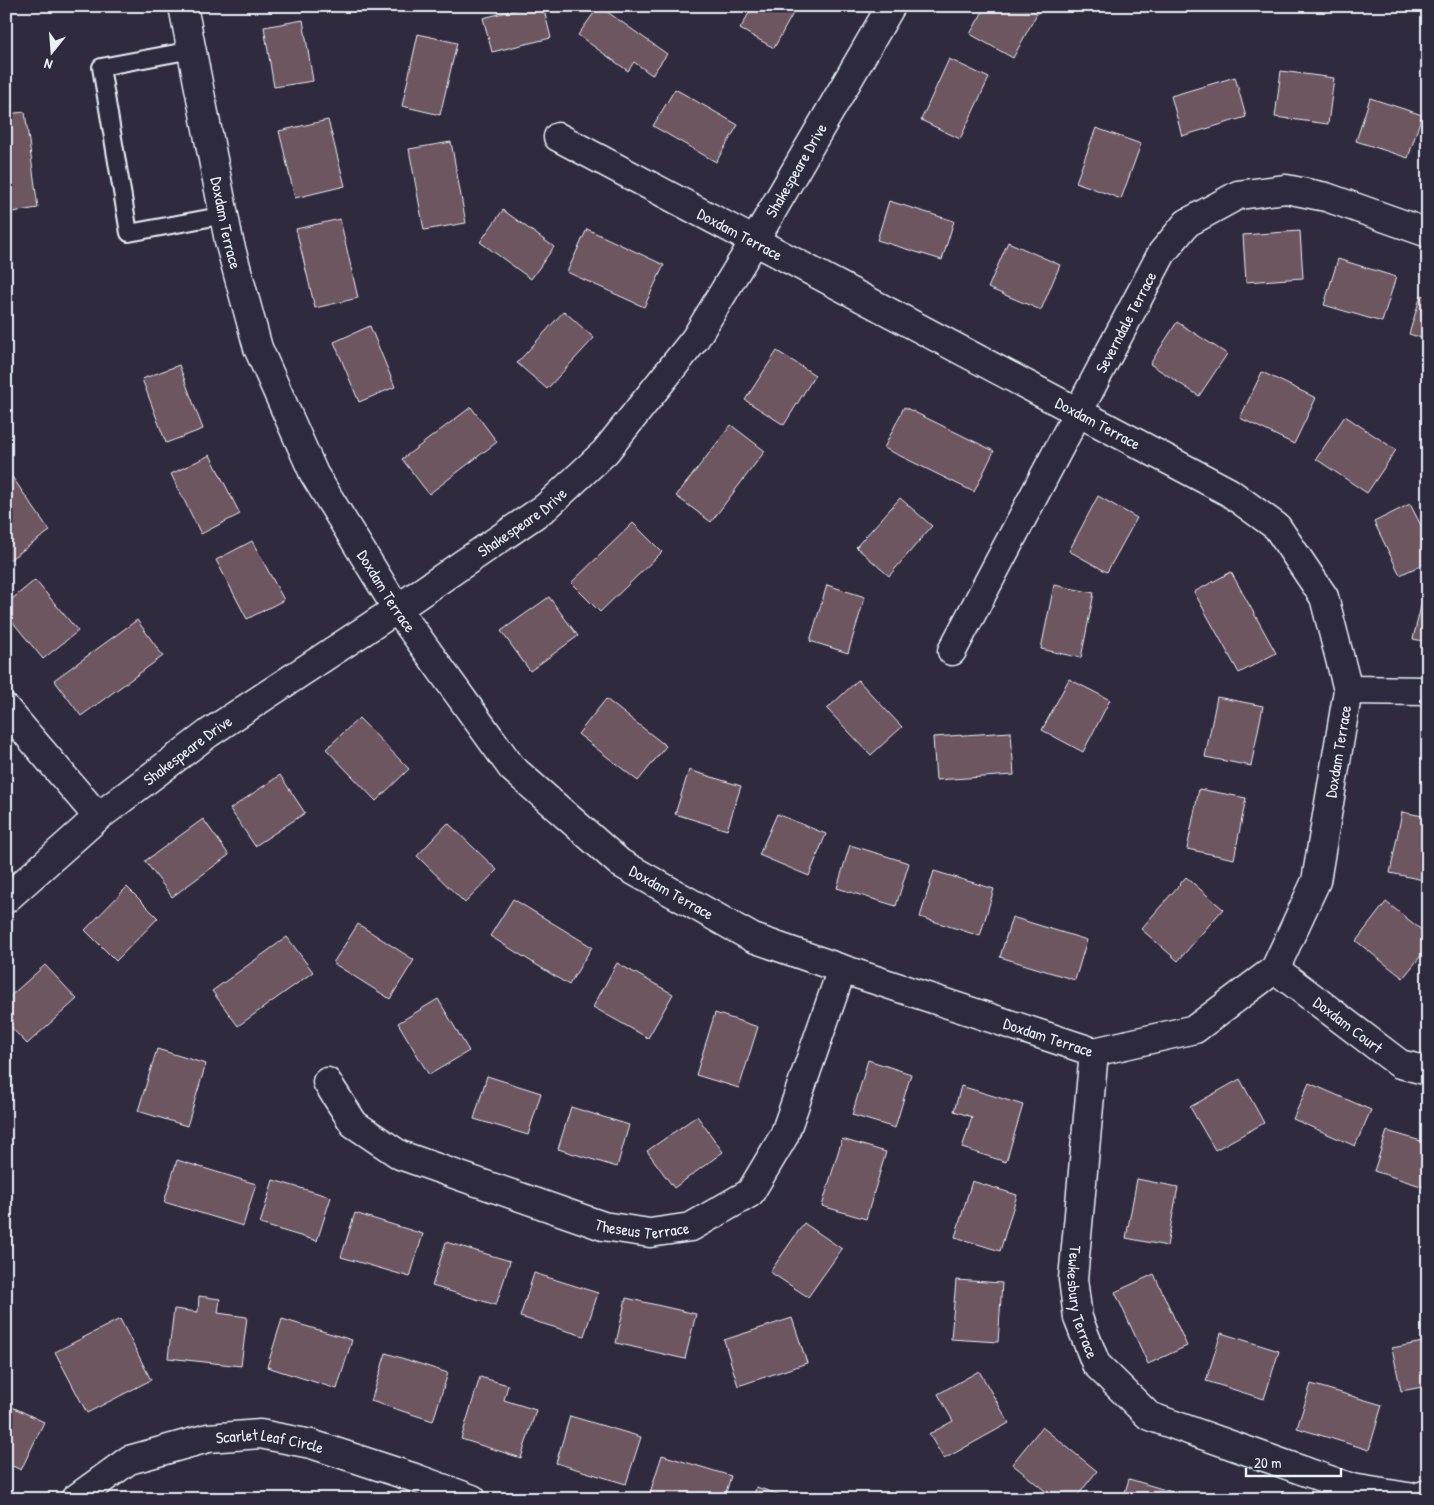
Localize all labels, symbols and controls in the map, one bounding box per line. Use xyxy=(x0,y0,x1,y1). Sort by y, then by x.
north arrow xyxy=(28,28,78,78)
text: N xyxy=(41,55,54,75)
street label: Shakespeare Drive xyxy=(760,118,832,221)
street label: Doxdam Terrace xyxy=(206,175,247,272)
street label: Doxdam Terrace xyxy=(694,202,787,266)
street label: Severndale Terrace xyxy=(1090,267,1162,377)
street label: Doxdam Terrace xyxy=(1052,391,1145,455)
street label: Shakespeare Drive xyxy=(473,482,572,562)
street label: Doxdam Terrace xyxy=(352,546,422,637)
street label: Doxdam Terrace xyxy=(1319,703,1356,799)
street label: Shakespeare Drive xyxy=(138,710,237,790)
street label: Doxdam Terrace xyxy=(626,860,718,925)
street label: Doxdam Court xyxy=(1309,991,1388,1058)
street label: Doxdam Terrace xyxy=(1001,1012,1097,1062)
street label: Theseus Terrace xyxy=(592,1213,691,1244)
street label: Tewkesbury Terrace xyxy=(1062,1245,1104,1362)
street label: Scarlet Leaf Circle xyxy=(215,1423,327,1459)
scale bar xyxy=(1246,1445,1342,1477)
text: 20 m xyxy=(1254,1452,1281,1473)

